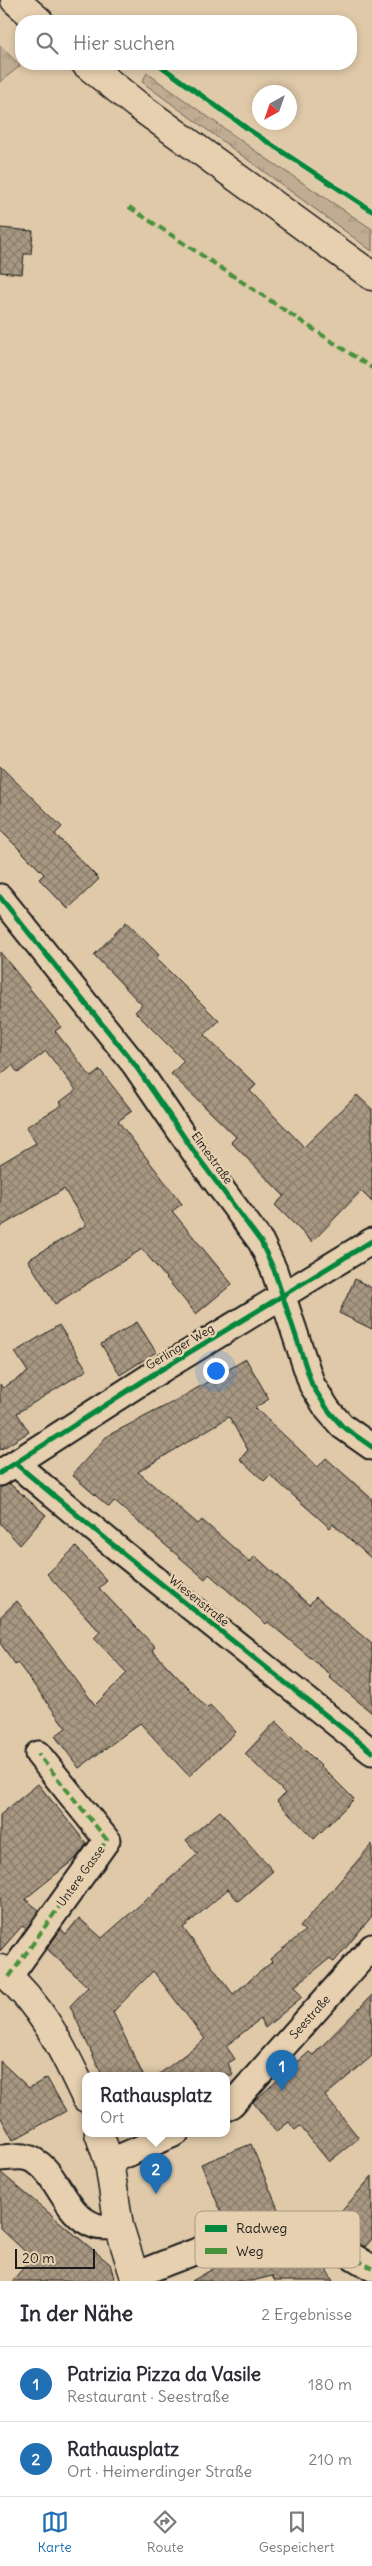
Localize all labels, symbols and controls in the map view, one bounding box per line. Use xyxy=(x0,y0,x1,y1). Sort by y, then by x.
search box xyxy=(15,15,357,70)
icon: search xyxy=(33,29,61,57)
text: Hier suchen xyxy=(73,31,175,55)
north arrow xyxy=(252,85,297,130)
street label: Elmestraße xyxy=(188,1129,236,1187)
street label: Gerlinger Weg xyxy=(143,1320,217,1373)
your location xyxy=(203,1358,229,1384)
street label: Wiesenstraße xyxy=(166,1572,232,1629)
street label: Untere Gasse xyxy=(53,1842,108,1909)
street label: Seestraße xyxy=(286,1992,333,2042)
pin: 1 xyxy=(266,2050,298,2091)
popup xyxy=(82,2072,230,2137)
text: Rathausplatz xyxy=(100,2083,212,2107)
text: Ort xyxy=(100,2107,124,2127)
pin: 2 xyxy=(140,2153,172,2194)
legend xyxy=(195,2211,360,2268)
text: Radweg xyxy=(236,2219,287,2237)
text: Weg xyxy=(236,2242,264,2260)
scale bar xyxy=(15,2246,95,2269)
text: 20 m xyxy=(22,2249,55,2267)
text: In der Nähe xyxy=(20,2300,133,2327)
text: 2 Ergebnisse xyxy=(261,2304,352,2324)
text: Patrizia Pizza da Vasile xyxy=(67,2362,261,2386)
text: 1 xyxy=(33,2374,39,2394)
text: 180 m xyxy=(308,2374,352,2394)
text: Restaurant · Seestraße xyxy=(67,2386,229,2406)
text: Rathausplatz xyxy=(67,2437,179,2461)
text: 2 xyxy=(32,2449,40,2469)
text: 210 m xyxy=(309,2449,352,2469)
text: Ort · Heimerdinger Straße xyxy=(67,2461,252,2481)
tab: Karte xyxy=(37,2508,72,2556)
tab: Route xyxy=(147,2508,184,2556)
tab: Gespeichert xyxy=(259,2508,335,2556)

